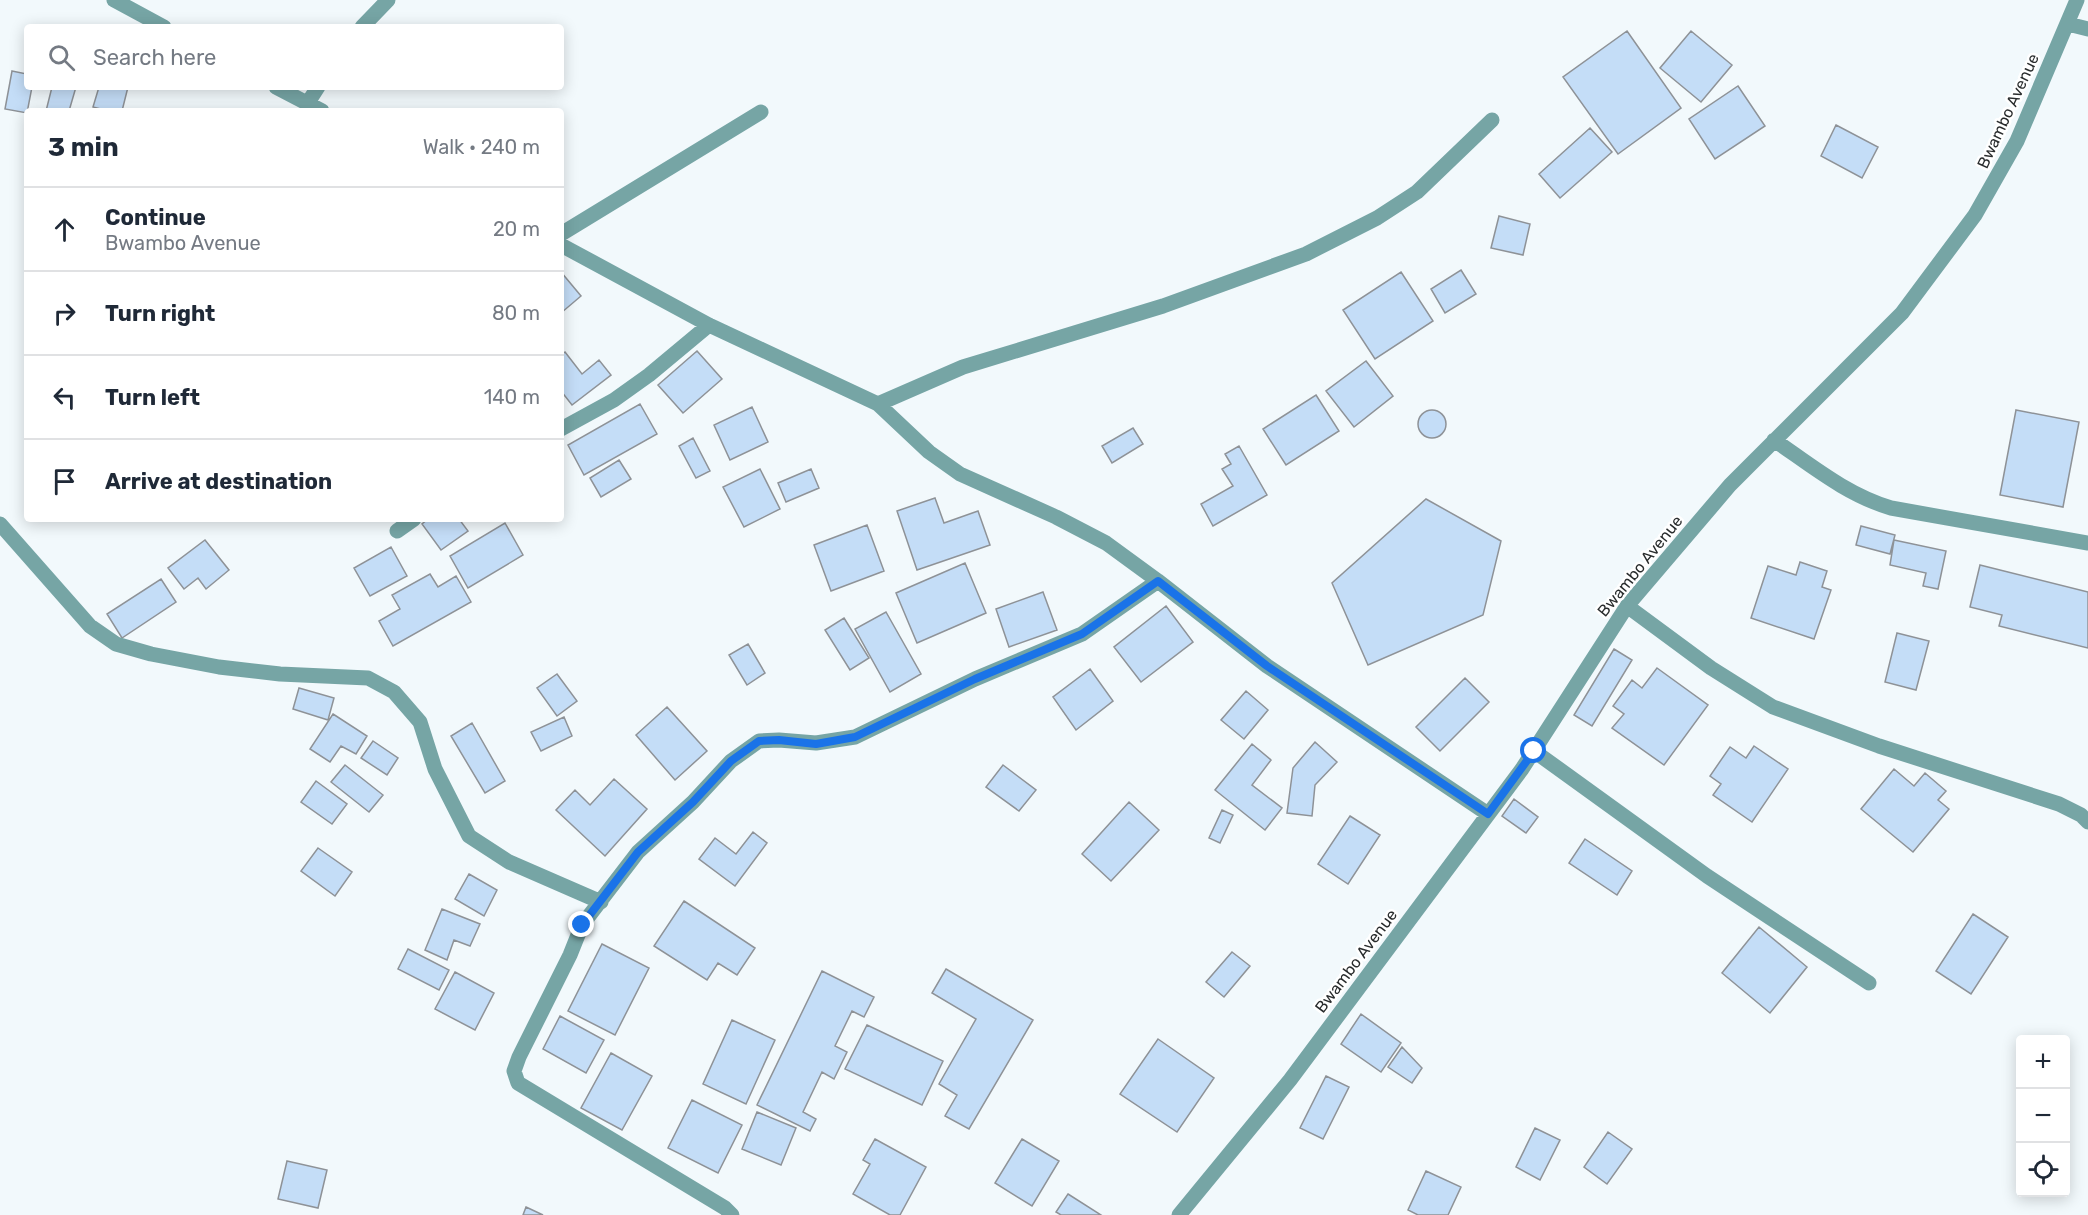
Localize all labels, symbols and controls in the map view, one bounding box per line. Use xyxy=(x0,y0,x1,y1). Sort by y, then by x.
search box xyxy=(24,24,564,90)
icon: search xyxy=(45,41,78,74)
text: Search here xyxy=(93,44,216,71)
street label: Bwambo Avenue xyxy=(1973,50,2043,171)
text: 3 min xyxy=(48,132,119,163)
text: Walk · 240 m xyxy=(423,135,540,159)
text: Continue xyxy=(105,204,206,231)
icon: ahead xyxy=(48,213,81,246)
text: 20 m xyxy=(493,217,540,241)
text: Bwambo Avenue xyxy=(105,231,261,255)
icon: right xyxy=(48,297,81,330)
text: Turn right xyxy=(105,300,215,327)
text: 80 m xyxy=(492,301,540,325)
icon: left xyxy=(48,381,81,414)
text: Turn left xyxy=(105,384,200,411)
text: 140 m xyxy=(484,385,540,409)
icon: arrive xyxy=(48,465,81,498)
text: Arrive at destination xyxy=(105,468,332,495)
street label: Bwambo Avenue xyxy=(1593,512,1687,620)
route start xyxy=(1520,737,1546,763)
street label: Bwambo Avenue xyxy=(1311,906,1401,1016)
route end xyxy=(568,911,594,937)
map controls xyxy=(2016,1035,2070,1197)
button: + xyxy=(2016,1035,2070,1089)
button: − xyxy=(2016,1089,2070,1143)
button: locate xyxy=(2016,1143,2070,1197)

